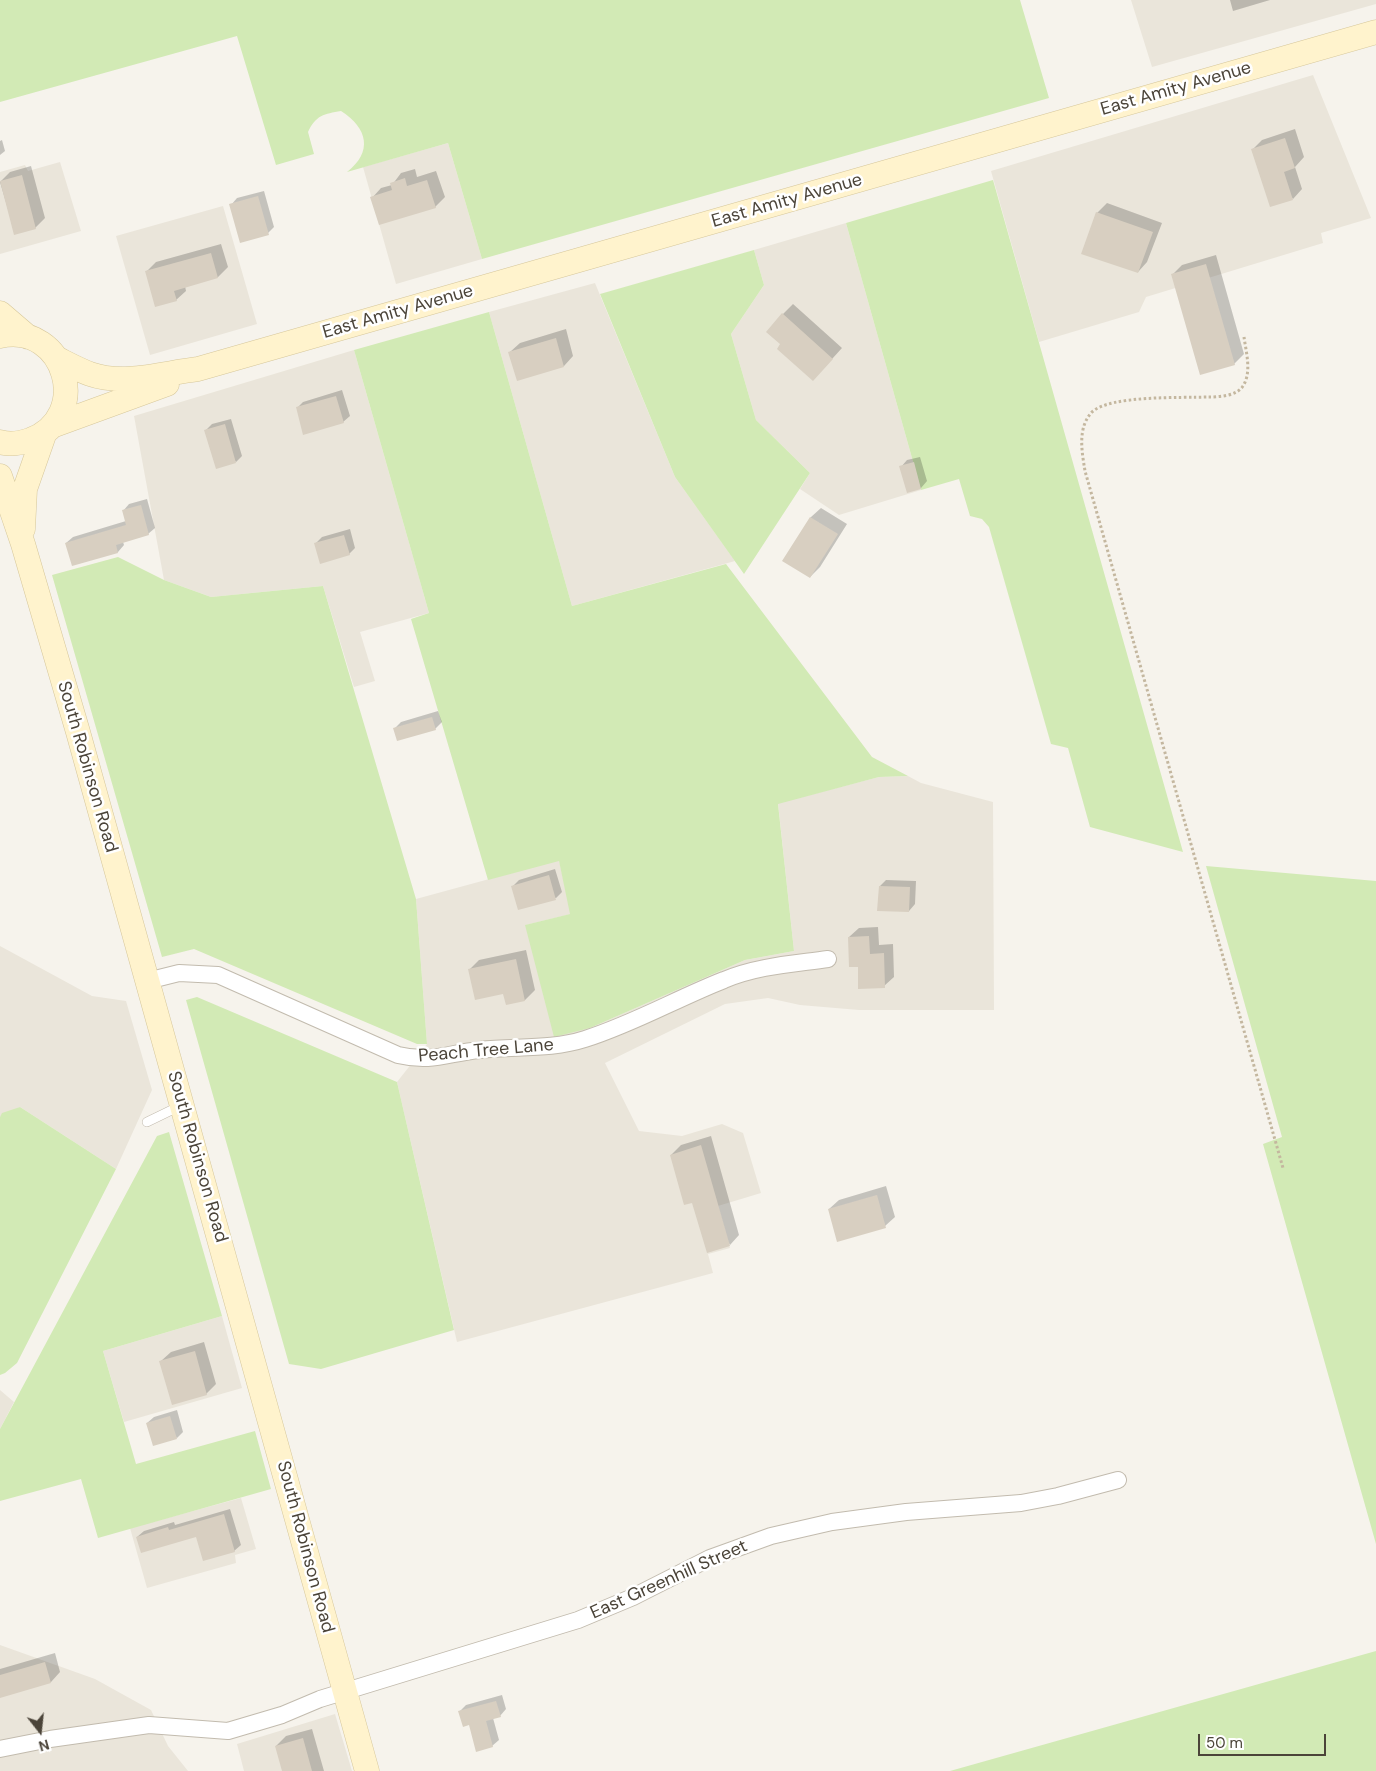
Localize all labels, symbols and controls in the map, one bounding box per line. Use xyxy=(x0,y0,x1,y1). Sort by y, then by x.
street label: East Amity Avenue xyxy=(1098,57,1254,121)
street label: East Amity Avenue xyxy=(709,169,865,233)
street label: East Amity Avenue xyxy=(320,280,476,344)
street label: South Robinson Road xyxy=(52,679,122,855)
street label: Peach Tree Lane xyxy=(417,1034,555,1068)
street label: South Robinson Road xyxy=(162,1069,232,1245)
street label: South Robinson Road xyxy=(272,1459,338,1635)
street label: East Greenhill Street xyxy=(587,1536,751,1624)
north arrow xyxy=(15,1706,65,1756)
scale bar xyxy=(1201,1724,1328,1756)
text: 50 m xyxy=(1206,1733,1243,1753)
text: N xyxy=(37,1735,52,1755)

